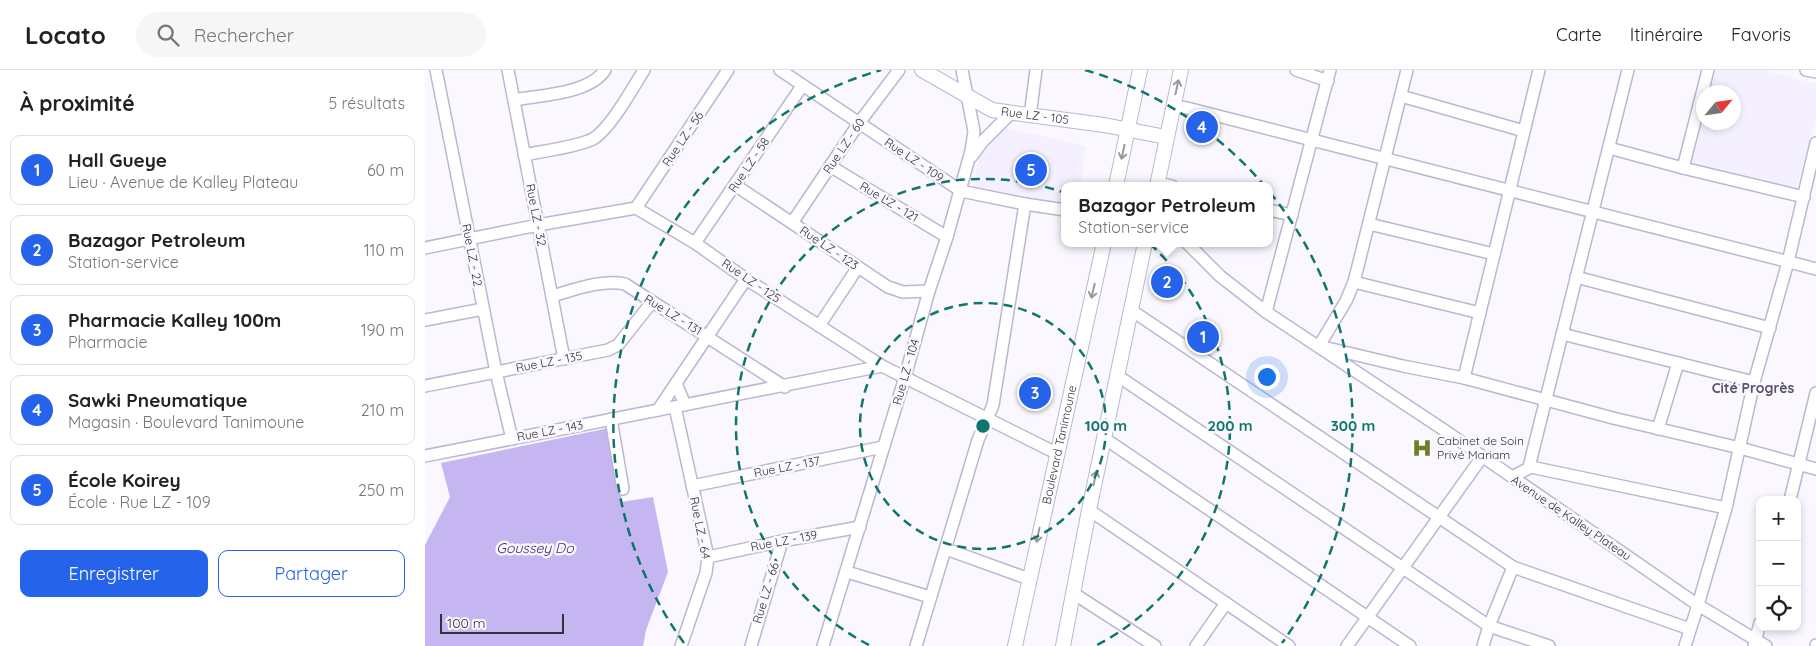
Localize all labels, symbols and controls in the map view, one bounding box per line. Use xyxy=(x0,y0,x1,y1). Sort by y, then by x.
search box xyxy=(136,12,486,57)
text: Locato xyxy=(25,20,106,50)
icon: search xyxy=(154,21,182,49)
text: Rechercher xyxy=(194,23,294,47)
text: Carte xyxy=(1556,23,1602,46)
text: Itinéraire xyxy=(1630,23,1703,46)
text: Favoris xyxy=(1731,23,1791,46)
one-way arrow xyxy=(1173,79,1183,95)
north arrow xyxy=(1696,85,1741,130)
text: À proximité xyxy=(20,90,135,116)
text: 5 résultats xyxy=(328,93,405,113)
street label: Rue LZ - 105 xyxy=(1000,103,1070,127)
street label: Rue LZ - 56 xyxy=(659,108,707,169)
pin: 4 xyxy=(1186,108,1218,146)
street label: Rue LZ - 60 xyxy=(820,115,868,176)
street label: Rue LZ - 58 xyxy=(725,134,772,195)
street label: Rue LZ - 109 xyxy=(882,134,947,185)
one-way arrow xyxy=(1118,144,1128,160)
text: Hall Gueye xyxy=(68,148,167,172)
pin: 5 xyxy=(1015,151,1047,189)
text: 1 xyxy=(34,160,40,180)
text: 60 m xyxy=(367,160,404,180)
text: Lieu · Avenue de Kalley Plateau xyxy=(68,172,298,192)
street label: Rue LZ - 121 xyxy=(857,178,921,225)
popup xyxy=(1061,182,1273,247)
street label: Rue LZ - 32 xyxy=(523,183,550,248)
text: Bazagor Petroleum xyxy=(1078,193,1256,217)
text: Station-service xyxy=(1078,217,1189,237)
street label: Rue LZ - 22 xyxy=(459,222,486,288)
street label: Rue LZ - 123 xyxy=(797,222,861,273)
text: Bazagor Petroleum xyxy=(68,228,245,252)
text: 2 xyxy=(32,240,42,260)
text: 110 m xyxy=(364,240,404,260)
text: Station-service xyxy=(68,252,179,272)
street label: Rue LZ - 125 xyxy=(719,255,784,306)
pin: 2 xyxy=(1151,263,1183,301)
one-way arrow xyxy=(1088,282,1097,298)
street label: Rue LZ - 131 xyxy=(642,291,705,338)
text: Pharmacie Kalley 100m xyxy=(68,308,281,332)
pin: 1 xyxy=(1187,318,1219,356)
text: 3 xyxy=(33,320,41,340)
text: 190 m xyxy=(361,320,404,340)
text: Pharmacie xyxy=(68,332,148,352)
street label: Rue LZ - 104 xyxy=(889,337,922,407)
street label: Rue LZ - 135 xyxy=(514,348,583,375)
your location xyxy=(1254,364,1280,390)
pin: 3 xyxy=(1019,374,1051,412)
district label: Cité Progrès xyxy=(1712,379,1795,397)
street label: Boulevard Tanimoune xyxy=(1039,384,1079,506)
text: Sawki Pneumatique xyxy=(68,388,248,412)
text: 4 xyxy=(32,400,42,420)
text: 210 m xyxy=(361,400,404,420)
text: Magasin · Boulevard Tanimoune xyxy=(68,412,304,432)
text: 100 m xyxy=(1085,416,1127,435)
text: 200 m xyxy=(1208,416,1253,435)
text: 300 m xyxy=(1331,416,1375,435)
street label: Rue LZ - 143 xyxy=(516,417,584,444)
centre of rings xyxy=(974,417,992,435)
place label: Cabinet de Soin Privé Mariam xyxy=(1437,433,1524,462)
hospital icon: Cabinet de Soin Privé Mariam xyxy=(1411,437,1433,459)
street label: Rue LZ - 137 xyxy=(753,453,821,480)
text: École Koirey xyxy=(68,468,181,492)
one-way arrow xyxy=(1091,470,1100,486)
street label: Avenue de Kalley Plateau xyxy=(1509,472,1634,563)
text: 5 xyxy=(32,480,42,500)
text: 250 m xyxy=(358,480,404,500)
text: École · Rue LZ - 109 xyxy=(68,492,211,512)
street label: Rue LZ - 64 xyxy=(687,495,714,560)
map controls xyxy=(1756,496,1801,631)
button: + xyxy=(1756,496,1801,541)
one-way arrow xyxy=(1033,526,1042,542)
street label: Rue LZ - 139 xyxy=(749,527,819,554)
water label: Goussey Do xyxy=(496,539,574,557)
button: − xyxy=(1756,541,1801,586)
button: Enregistrer xyxy=(20,550,208,597)
button: Partager xyxy=(218,550,405,597)
street label: Rue LZ - 66 xyxy=(749,560,782,625)
button: locate xyxy=(1756,586,1801,631)
scale bar xyxy=(440,611,564,634)
text: 100 m xyxy=(447,614,485,632)

